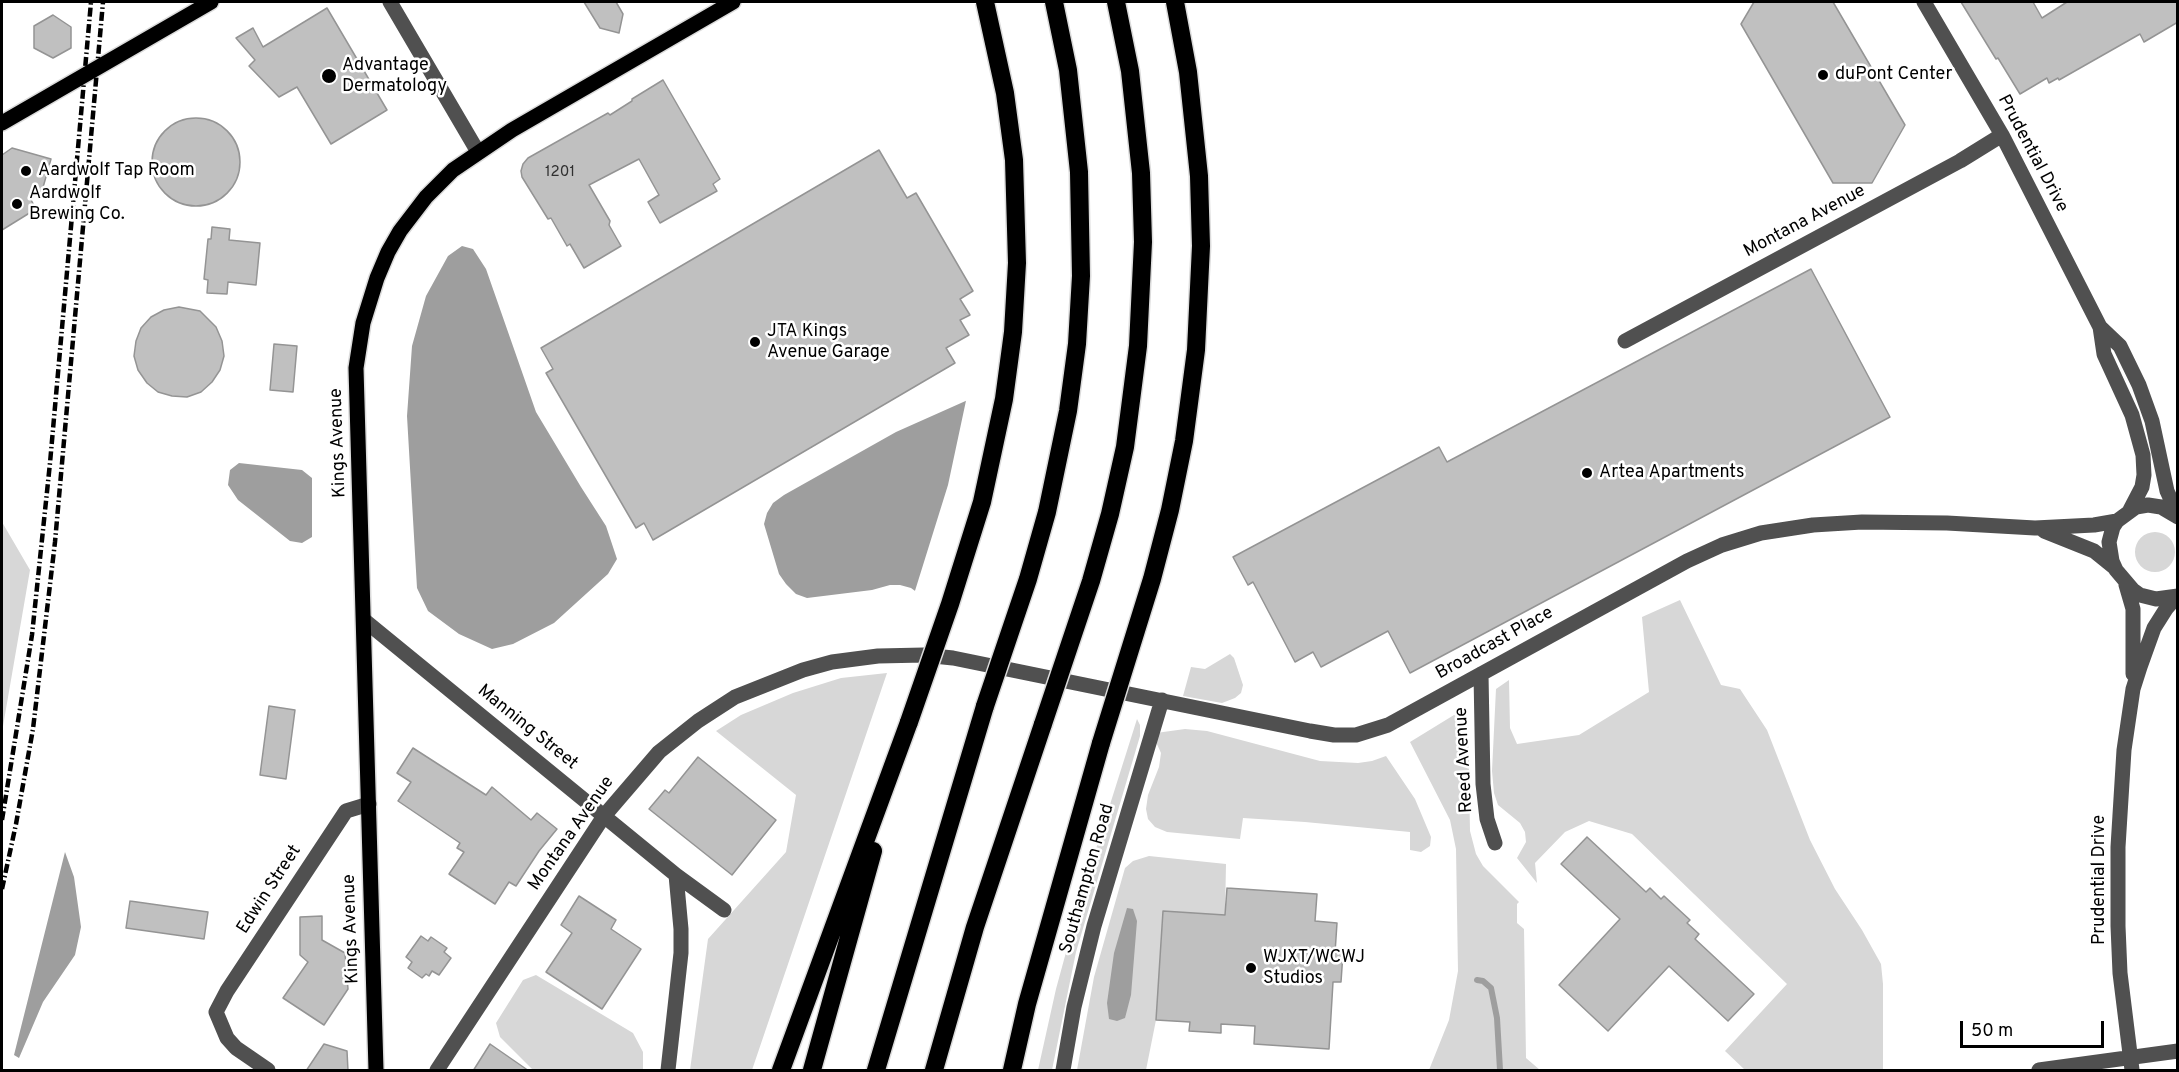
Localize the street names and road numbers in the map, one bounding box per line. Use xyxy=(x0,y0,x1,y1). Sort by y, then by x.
street label: Prudential Drive xyxy=(1992,91,2072,217)
street label: Montana Avenue xyxy=(1740,181,1870,263)
street label: Kings Avenue xyxy=(326,388,352,498)
street label: Broadcast Place xyxy=(1433,603,1557,685)
street label: Manning Street xyxy=(472,681,582,775)
street label: Reed Avenue xyxy=(1451,706,1479,814)
street label: Montana Avenue xyxy=(525,773,619,895)
street label: Southampton Road xyxy=(1056,801,1120,957)
street label: Prudential Drive xyxy=(2089,815,2111,945)
street label: Edwin Street xyxy=(233,842,307,938)
street label: Kings Avenue xyxy=(339,874,365,984)

